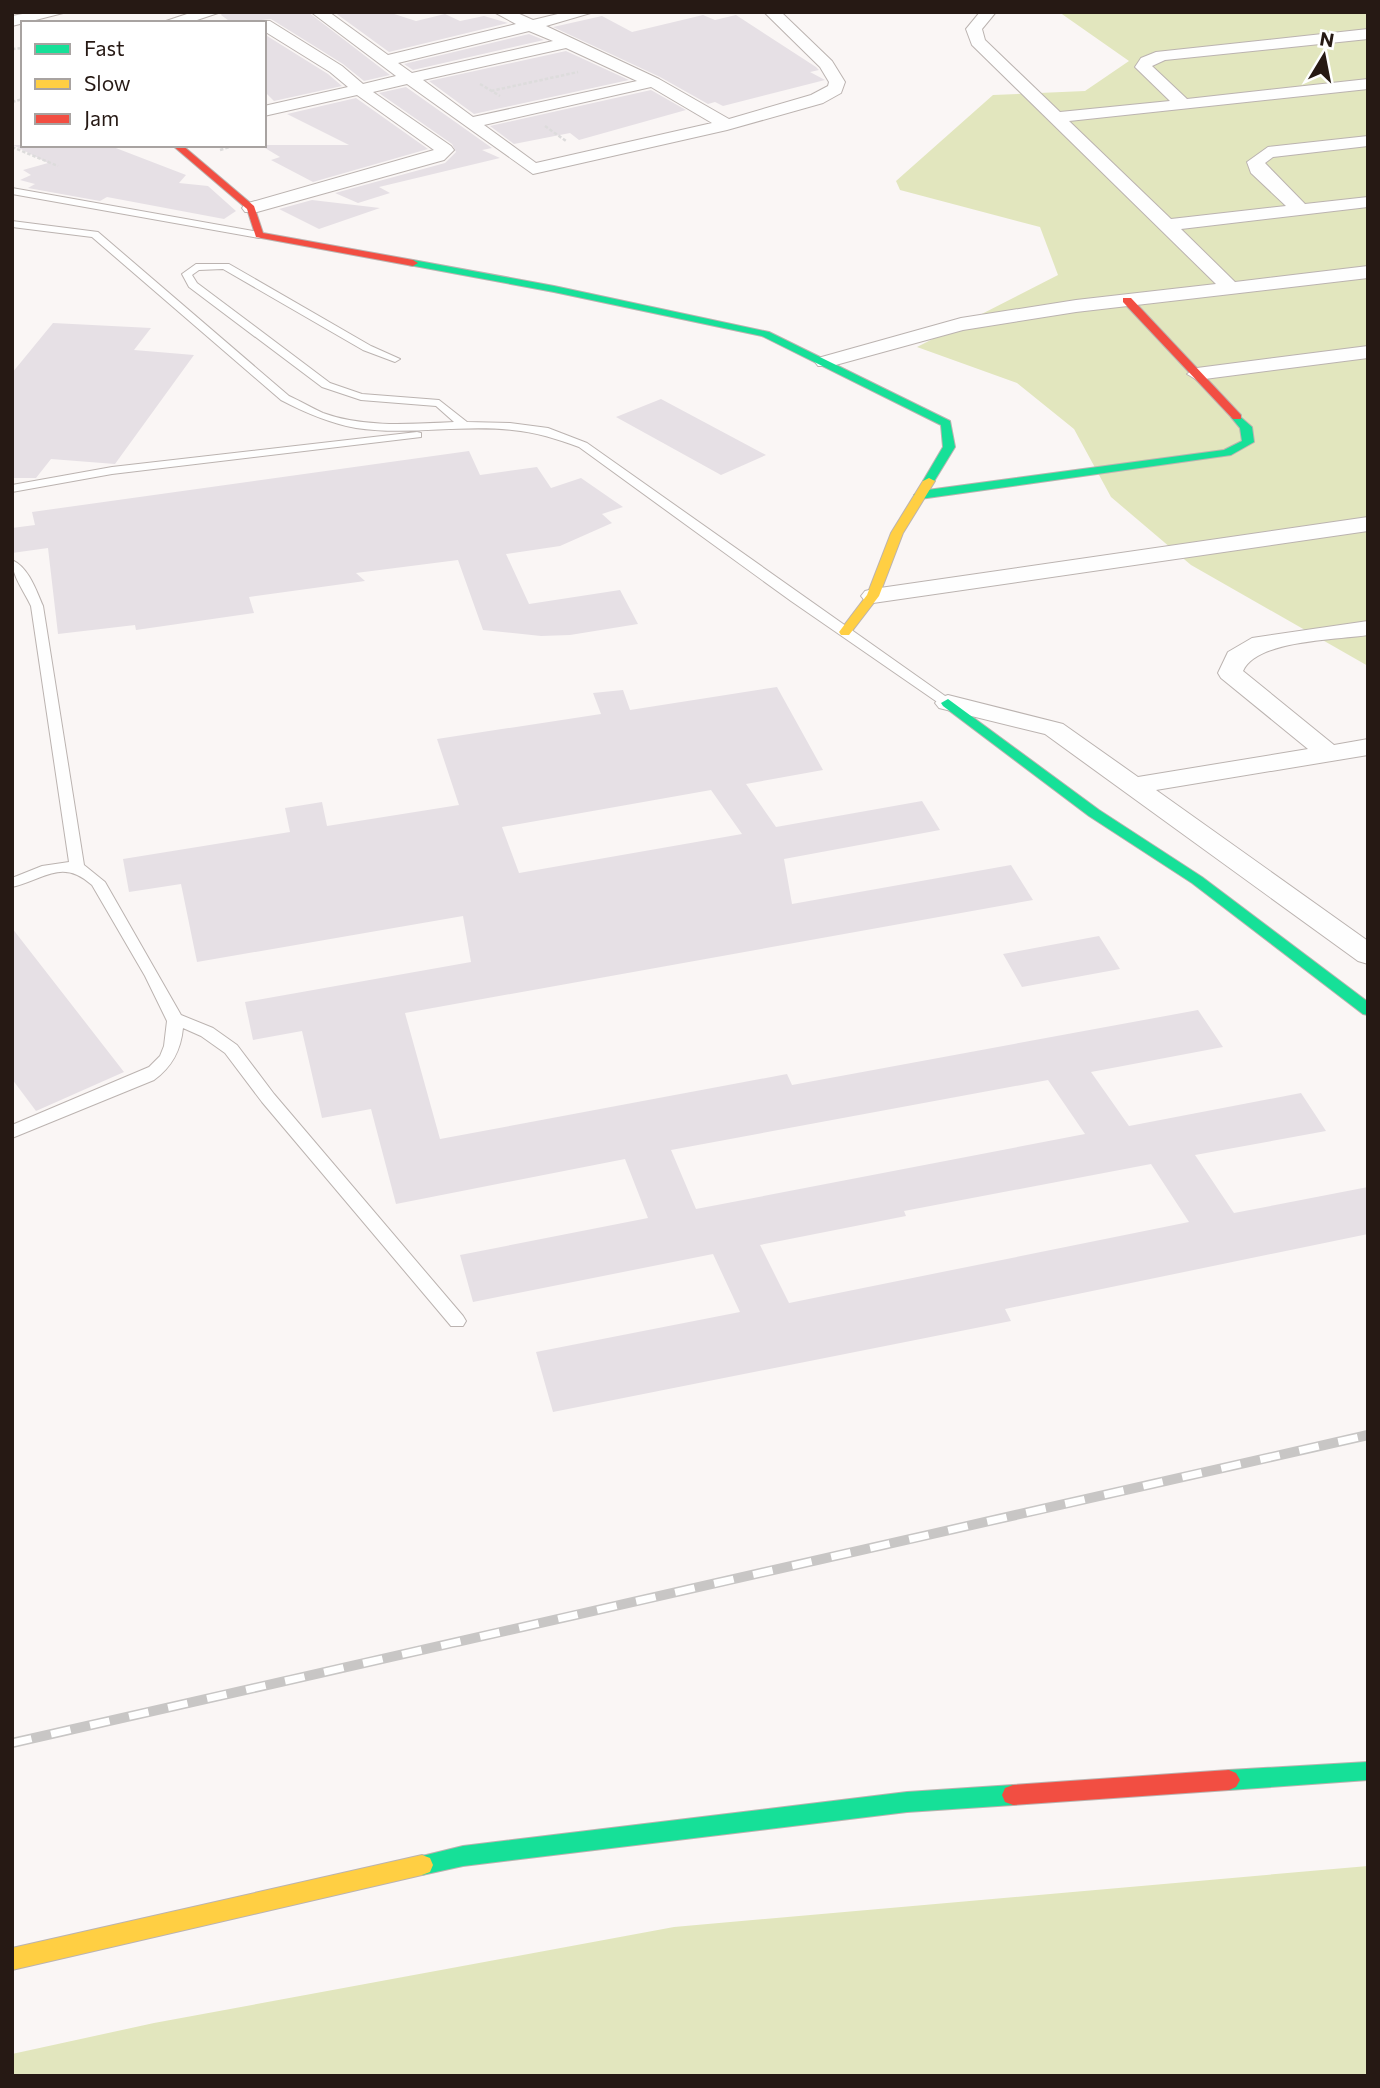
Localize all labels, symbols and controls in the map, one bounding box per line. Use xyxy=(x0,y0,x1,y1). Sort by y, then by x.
legend xyxy=(21,21,266,147)
north arrow xyxy=(1289,21,1359,91)
text: N xyxy=(1318,26,1336,51)
text: Fast xyxy=(84,35,125,60)
text: Slow xyxy=(84,70,131,95)
text: Jam xyxy=(84,105,119,130)

